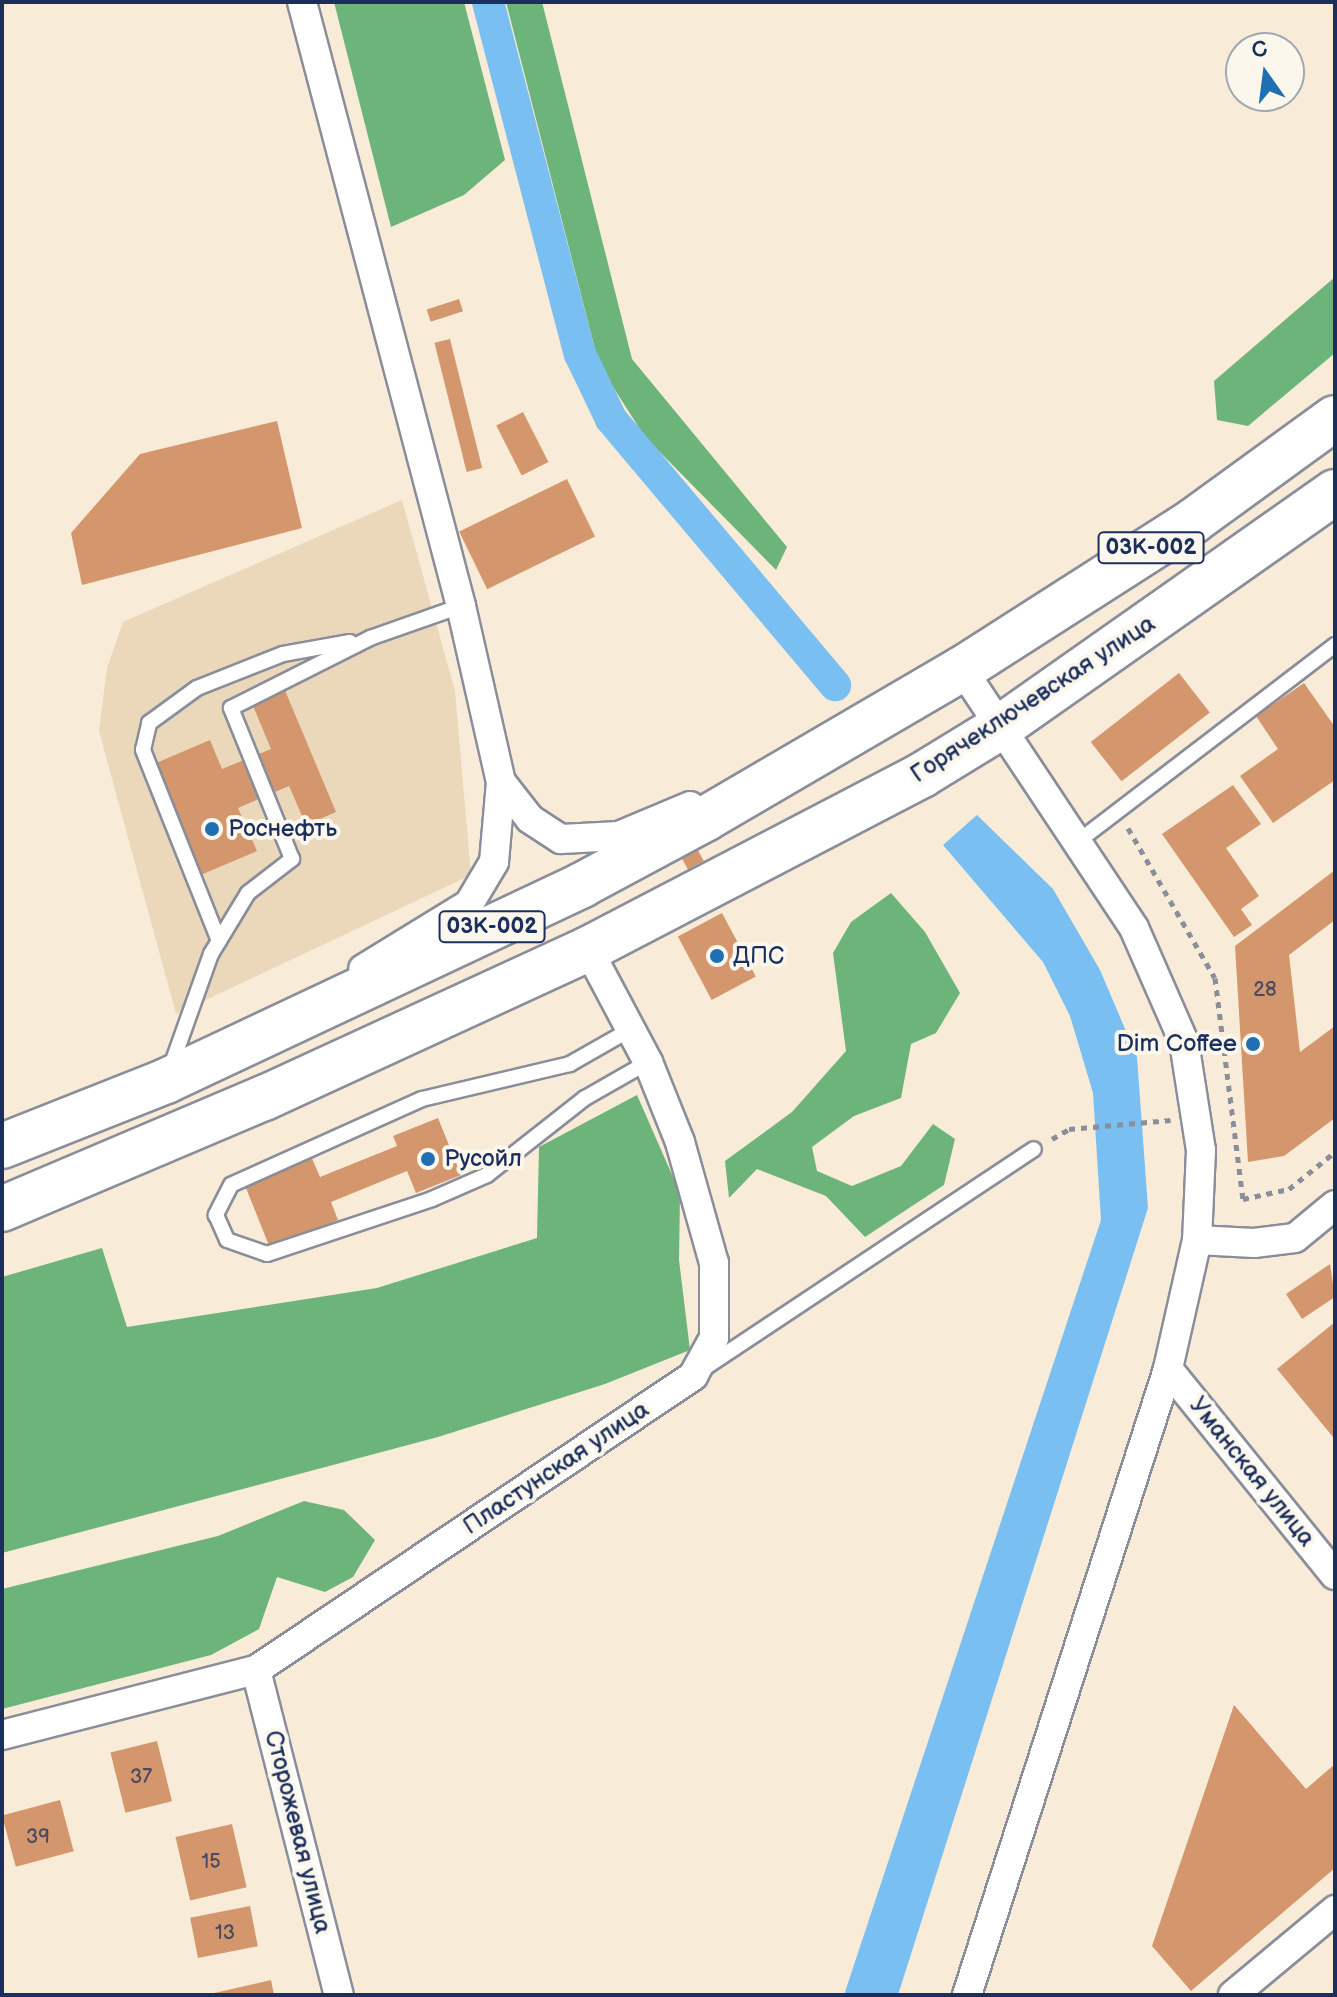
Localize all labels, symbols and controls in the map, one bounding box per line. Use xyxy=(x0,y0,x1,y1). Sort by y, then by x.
north arrow xyxy=(1225,32,1305,112)
text: С xyxy=(1249,35,1270,65)
road number: 03К-002 xyxy=(1097,530,1205,566)
street label: Горячеключевская улица xyxy=(905,609,1161,789)
place label: Роснефть xyxy=(228,815,337,843)
marker: Роснефть xyxy=(203,820,221,838)
road number: 03К-002 xyxy=(438,909,546,945)
place label: ДПС xyxy=(733,942,784,970)
marker: ДПС xyxy=(708,947,726,965)
house number: 28 xyxy=(1253,978,1277,1002)
place label: Dim Coffee xyxy=(1116,1030,1237,1058)
marker: Dim Coffee xyxy=(1244,1035,1262,1053)
place label: Русойл xyxy=(444,1145,522,1173)
marker: Русойл xyxy=(419,1150,437,1168)
street label: Уманская улица xyxy=(1183,1392,1321,1552)
street label: Пластунская улица xyxy=(458,1395,654,1541)
street label: Сторожевая улица xyxy=(259,1728,337,1936)
house number: 37 xyxy=(130,1765,152,1789)
house number: 39 xyxy=(26,1825,50,1849)
house number: 15 xyxy=(201,1850,221,1874)
house number: 13 xyxy=(215,1921,235,1945)

